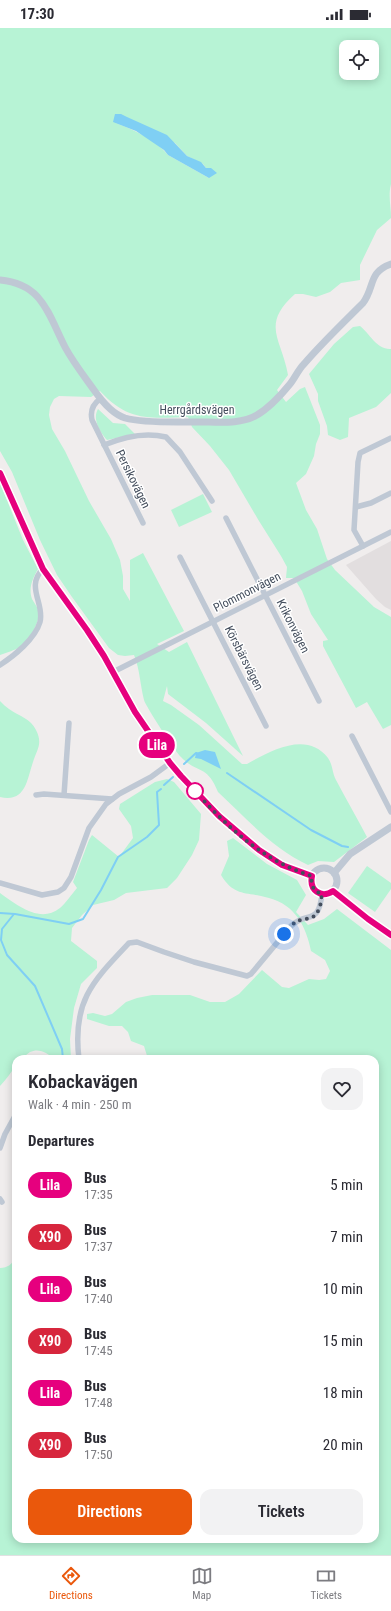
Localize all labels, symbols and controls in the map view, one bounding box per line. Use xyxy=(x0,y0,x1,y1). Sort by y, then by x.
text: 17:30 xyxy=(20,5,54,23)
map controls xyxy=(339,40,379,80)
button: locate xyxy=(339,40,379,80)
street label: Herrgårdsvägen xyxy=(159,403,235,417)
street label: Persikovägen xyxy=(113,447,153,511)
street label: Plommonvägen xyxy=(211,569,283,615)
street label: Krikonvägen xyxy=(274,597,313,655)
street label: Körsbärsvägen xyxy=(222,623,266,693)
line badge: Lila xyxy=(129,732,185,758)
text: Lila xyxy=(147,737,167,753)
unlabelled marker xyxy=(186,782,204,800)
your location xyxy=(274,924,294,944)
button: heart xyxy=(321,1068,363,1110)
text: Kobackavägen xyxy=(28,1070,138,1093)
text: Walk · 4 min · 250 m xyxy=(28,1097,132,1112)
text: Departures xyxy=(28,1132,94,1150)
text: Bus xyxy=(84,1169,107,1187)
text: 5 min xyxy=(330,1176,363,1194)
text: Lila xyxy=(40,1177,60,1193)
text: 17:35 xyxy=(84,1187,113,1202)
text: Bus xyxy=(84,1221,107,1239)
text: 7 min xyxy=(330,1228,363,1246)
text: X90 xyxy=(39,1229,61,1245)
text: 17:37 xyxy=(84,1239,113,1254)
text: Bus xyxy=(84,1273,107,1291)
text: 10 min xyxy=(323,1280,363,1298)
text: Lila xyxy=(40,1281,60,1297)
text: 17:40 xyxy=(84,1291,113,1306)
text: Bus xyxy=(84,1325,107,1343)
text: 15 min xyxy=(323,1332,363,1350)
text: X90 xyxy=(39,1333,61,1349)
text: 17:45 xyxy=(84,1343,113,1358)
text: Bus xyxy=(84,1377,107,1395)
text: 18 min xyxy=(323,1384,363,1402)
text: Lila xyxy=(40,1385,60,1401)
text: 17:48 xyxy=(84,1395,113,1410)
text: Bus xyxy=(84,1429,107,1447)
text: 20 min xyxy=(323,1436,363,1454)
text: X90 xyxy=(39,1437,61,1453)
text: 17:50 xyxy=(84,1447,113,1462)
button: Directions xyxy=(28,1489,192,1535)
button: Tickets xyxy=(200,1489,363,1535)
tab: Directions xyxy=(49,1565,93,1602)
tab: Map xyxy=(191,1565,213,1602)
tab: Tickets xyxy=(310,1565,342,1602)

